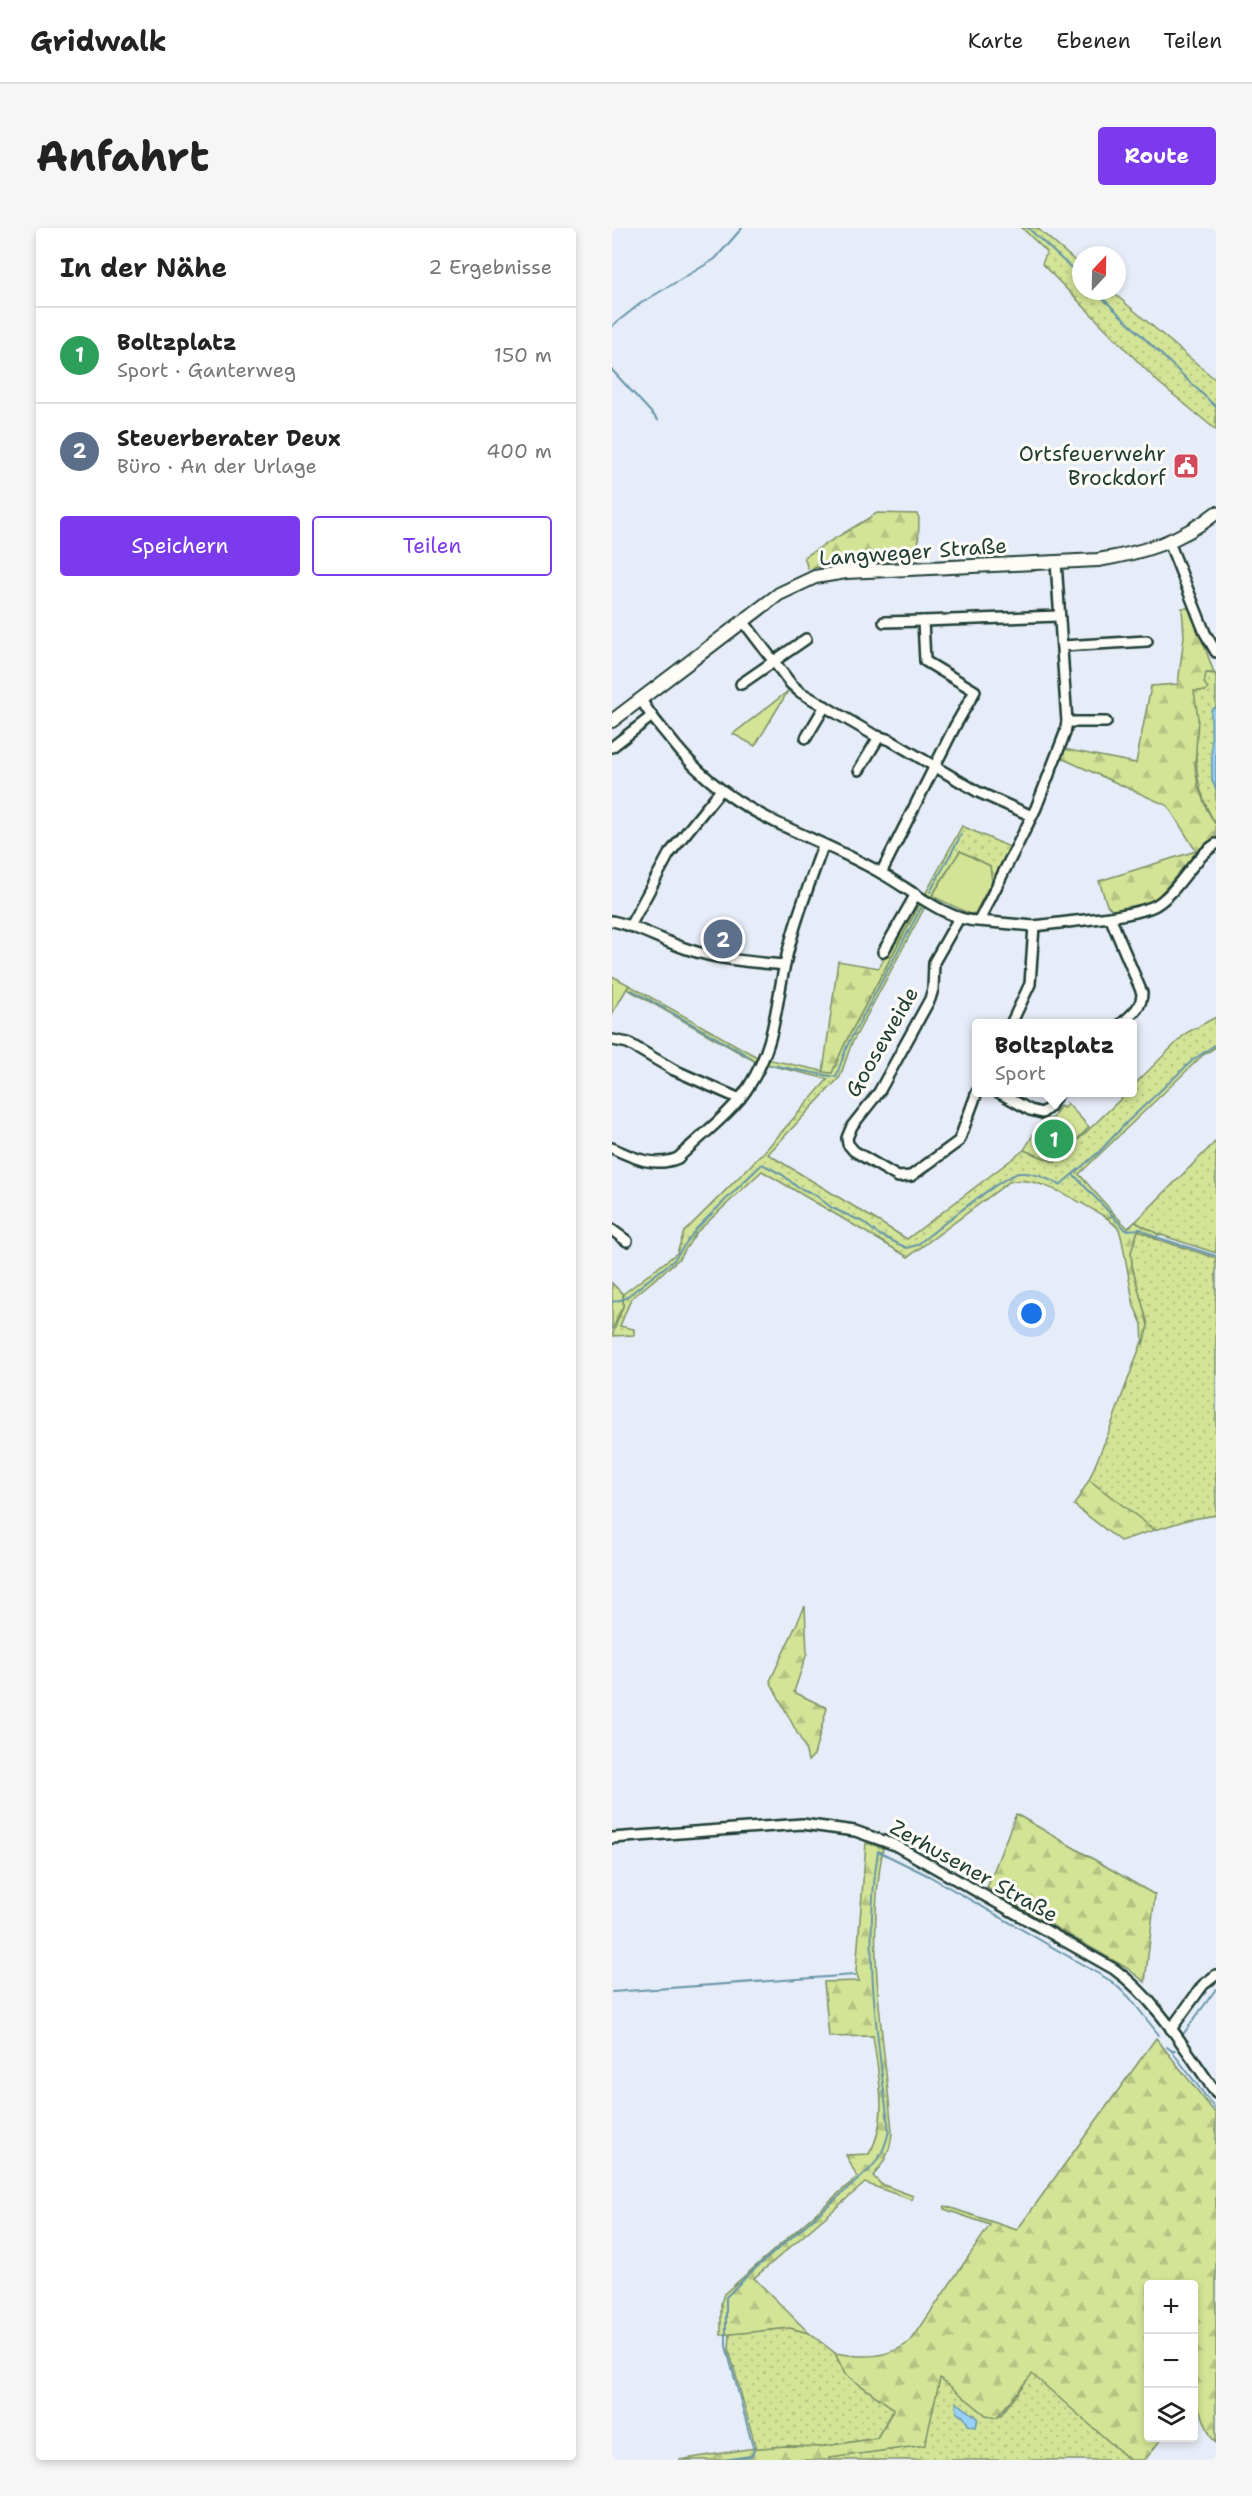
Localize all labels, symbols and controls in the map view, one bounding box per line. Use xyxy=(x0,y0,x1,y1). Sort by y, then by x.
text: Gridwalk xyxy=(30,22,167,60)
text: Karte xyxy=(968,27,1023,55)
text: Ebenen xyxy=(1056,27,1131,55)
text: Teilen xyxy=(1164,27,1222,55)
button: Route xyxy=(1098,127,1216,185)
text: Anfahrt xyxy=(36,128,209,184)
north arrow xyxy=(1072,246,1126,300)
text: In der Nähe xyxy=(60,250,227,285)
text: 2 Ergebnisse xyxy=(428,254,552,280)
text: Boltzplatz xyxy=(117,328,237,357)
text: 1 xyxy=(75,342,84,368)
text: 150 m xyxy=(494,342,552,368)
text: Sport · Ganterweg xyxy=(117,357,296,383)
text: Steuerberater Deux xyxy=(117,424,341,453)
text: 2 xyxy=(73,438,87,464)
text: 400 m xyxy=(486,438,552,464)
place label: Ortsfeuerwehr Brockdorf xyxy=(1019,440,1166,492)
public building icon: Ortsfeuerwehr Brockdorf xyxy=(1171,451,1201,481)
text: Büro · An der Urlage xyxy=(117,453,317,479)
button: Speichern xyxy=(60,516,300,576)
button: Teilen xyxy=(312,516,552,576)
street label: Langweger Straße xyxy=(818,531,1008,573)
pin: 2 xyxy=(704,916,742,962)
street label: Gooseweide xyxy=(839,982,925,1102)
popup xyxy=(972,1019,1137,1097)
text: Boltzplatz xyxy=(995,1031,1114,1060)
text: Sport xyxy=(995,1060,1046,1086)
pin: 1 xyxy=(1034,1116,1074,1162)
your location xyxy=(1017,1299,1046,1328)
street label: Zerhusener Straße xyxy=(885,1813,1063,1929)
map controls xyxy=(1144,2280,1198,2442)
button: + xyxy=(1144,2280,1198,2334)
button: − xyxy=(1144,2334,1198,2388)
button: layers xyxy=(1144,2388,1198,2442)

